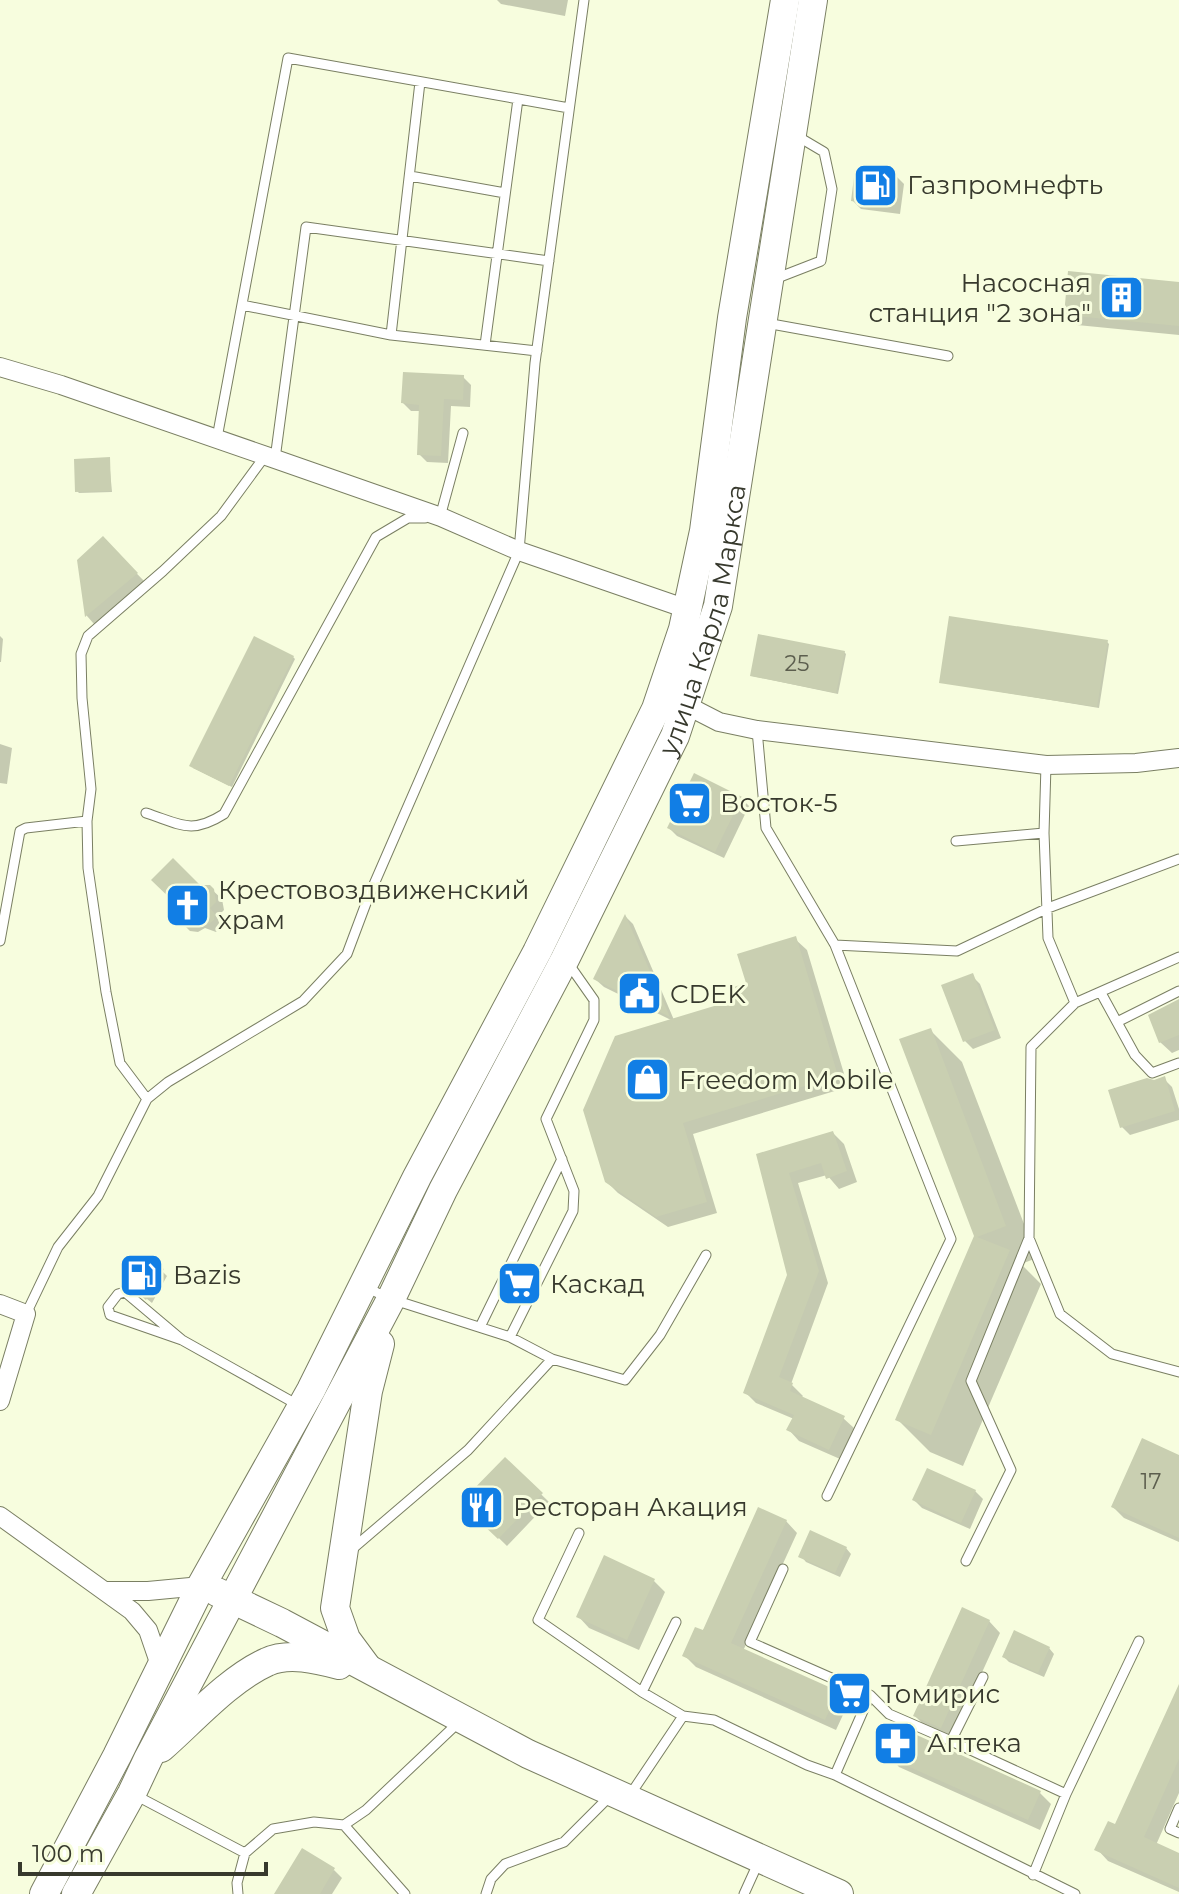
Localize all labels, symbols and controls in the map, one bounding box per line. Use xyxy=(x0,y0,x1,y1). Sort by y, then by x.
fuel station icon: Газпромнефть xyxy=(852,161,900,209)
place label: Газпромнефть xyxy=(907,169,1103,201)
place label: Насосная станция "2 зона" xyxy=(869,267,1091,329)
building icon: Насосная станция "2 зона" xyxy=(1098,274,1146,322)
street label: улица Карла Маркса xyxy=(651,482,753,762)
house number: 25 xyxy=(785,650,809,677)
supermarket icon: Восток-5 xyxy=(665,779,713,827)
place label: Восток-5 xyxy=(720,787,838,819)
place label: Крестовоздвиженский храм xyxy=(218,874,530,936)
church icon: Крестовоздвиженский храм xyxy=(163,881,211,929)
public building icon: CDEK xyxy=(615,970,663,1018)
place label: CDEK xyxy=(670,978,746,1010)
shop icon: Freedom Mobile xyxy=(624,1056,672,1104)
place label: Freedom Mobile xyxy=(679,1064,893,1096)
fuel station icon: Bazis xyxy=(118,1251,166,1299)
place label: Bazis xyxy=(173,1259,241,1291)
supermarket icon: Каскад xyxy=(495,1260,543,1308)
place label: Каскад xyxy=(550,1268,645,1300)
house number: 17 xyxy=(1141,1468,1161,1495)
restaurant icon: Ресторан Акация xyxy=(458,1483,506,1531)
place label: Ресторан Акация xyxy=(513,1491,748,1523)
supermarket icon: Томирис xyxy=(826,1670,874,1718)
place label: Томирис xyxy=(881,1678,1000,1710)
pharmacy icon: Аптека xyxy=(872,1719,920,1767)
place label: Аптека xyxy=(927,1727,1022,1759)
scale bar xyxy=(20,1826,266,1876)
text: 100 m xyxy=(32,1839,104,1868)

